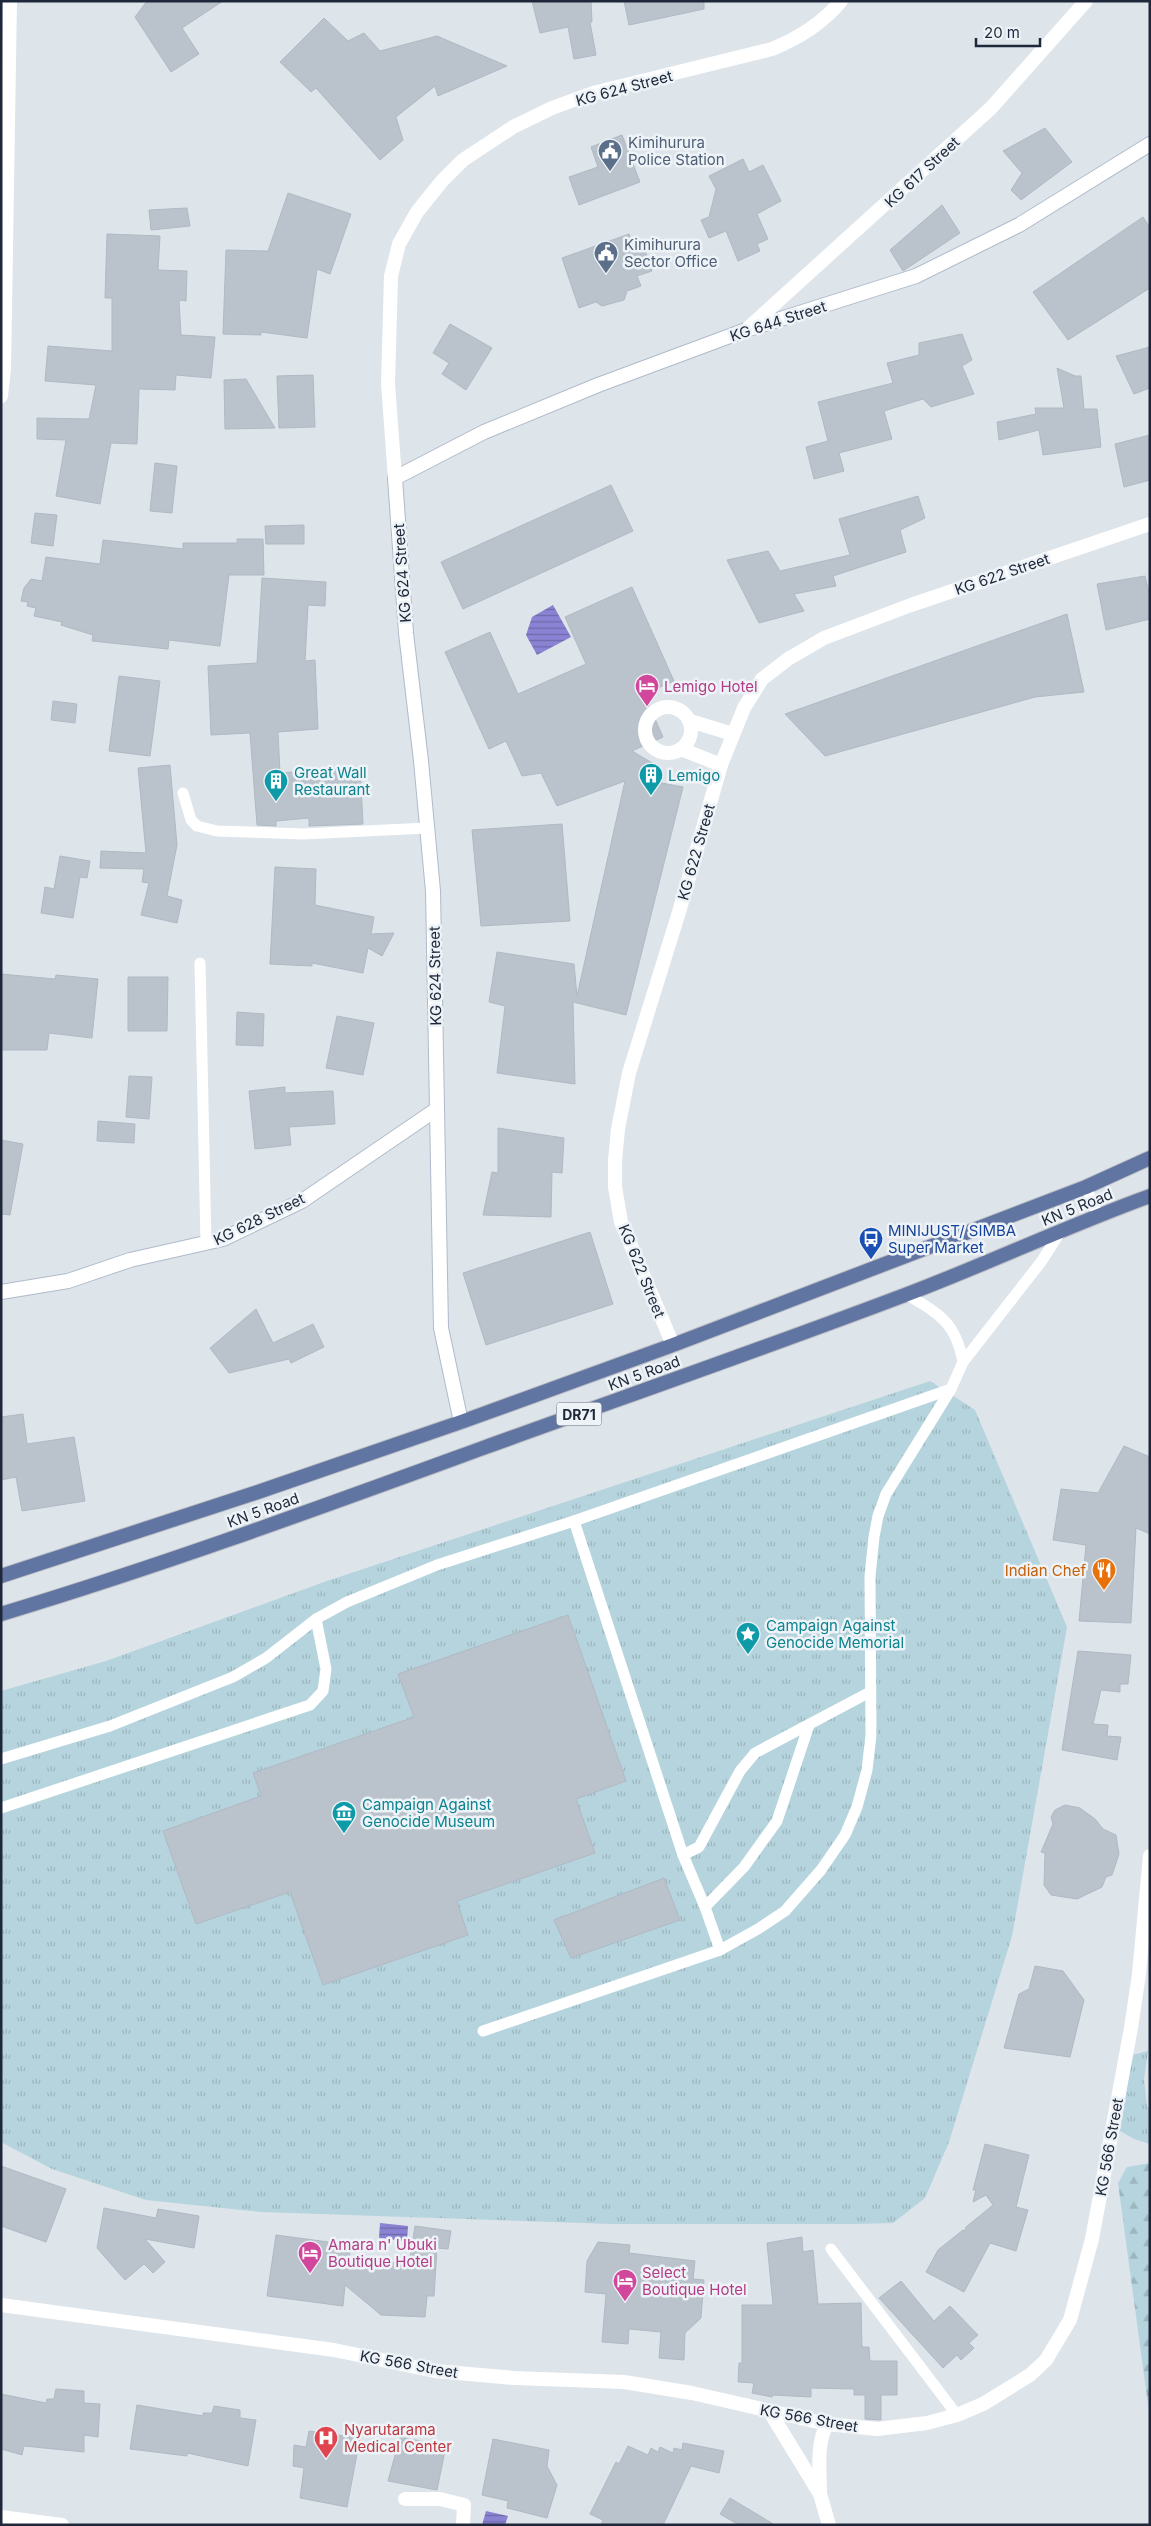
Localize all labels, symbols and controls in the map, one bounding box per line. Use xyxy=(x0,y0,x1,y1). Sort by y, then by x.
scale bar xyxy=(976,15,1040,47)
text: 20 m xyxy=(984,23,1020,42)
street label: KG 624 Street xyxy=(574,66,675,110)
street label: KG 617 Street xyxy=(881,132,963,211)
place label: Kimihurura Police Station xyxy=(628,133,725,169)
public building icon: Kimihurura Police Station xyxy=(597,138,623,172)
place label: Kimihurura Sector Office xyxy=(624,235,718,271)
public building icon: Kimihurura Sector Office xyxy=(593,240,619,274)
street label: KG 644 Street xyxy=(727,296,829,346)
street label: KG 624 Street xyxy=(389,523,415,623)
street label: KG 622 Street xyxy=(952,549,1052,599)
hotel icon: Lemigo Hotel xyxy=(634,673,660,707)
place label: Lemigo Hotel xyxy=(664,677,758,696)
building icon: Lemigo xyxy=(638,762,664,796)
place label: Great Wall Restaurant xyxy=(294,763,370,799)
place label: Lemigo xyxy=(668,766,720,785)
building icon: Great Wall Restaurant xyxy=(263,768,289,802)
street label: KG 622 Street xyxy=(673,802,719,902)
street label: KG 624 Street xyxy=(425,926,445,1026)
street label: KN 5 Road xyxy=(1039,1184,1115,1230)
street label: KG 628 Street xyxy=(210,1189,308,1249)
street label: KG 622 Street xyxy=(615,1221,669,1321)
place label: MINIJUST/ SIMBA Super Market xyxy=(888,1221,1016,1257)
bus stop icon: MINIJUST/ SIMBA Super Market xyxy=(858,1226,884,1260)
street label: KN 5 Road xyxy=(605,1351,683,1395)
road number: DR71 xyxy=(556,1402,602,1426)
street label: KN 5 Road xyxy=(224,1488,302,1532)
restaurant icon: Indian Chef xyxy=(1091,1557,1117,1591)
place label: Indian Chef xyxy=(1005,1561,1086,1580)
place label: Campaign Against Genocide Memorial xyxy=(766,1616,904,1652)
place icon: Campaign Against Genocide Memorial xyxy=(735,1621,761,1655)
place label: Campaign Against Genocide Museum xyxy=(362,1795,495,1831)
museum icon: Campaign Against Genocide Museum xyxy=(331,1800,357,1834)
street label: KG 566 Street xyxy=(1091,2096,1127,2198)
place label: Amara n' Ubuki Boutique Hotel xyxy=(328,2235,437,2271)
hotel icon: Amara n' Ubuki Boutique Hotel xyxy=(297,2240,323,2274)
place label: Select Boutique Hotel xyxy=(642,2263,747,2299)
hotel icon: Select Boutique Hotel xyxy=(612,2268,638,2302)
street label: KG 566 Street xyxy=(358,2346,460,2382)
street label: KG 566 Street xyxy=(758,2400,860,2436)
place label: Nyarutarama Medical Center xyxy=(344,2420,452,2456)
hospital icon: Nyarutarama Medical Center xyxy=(313,2425,339,2459)

